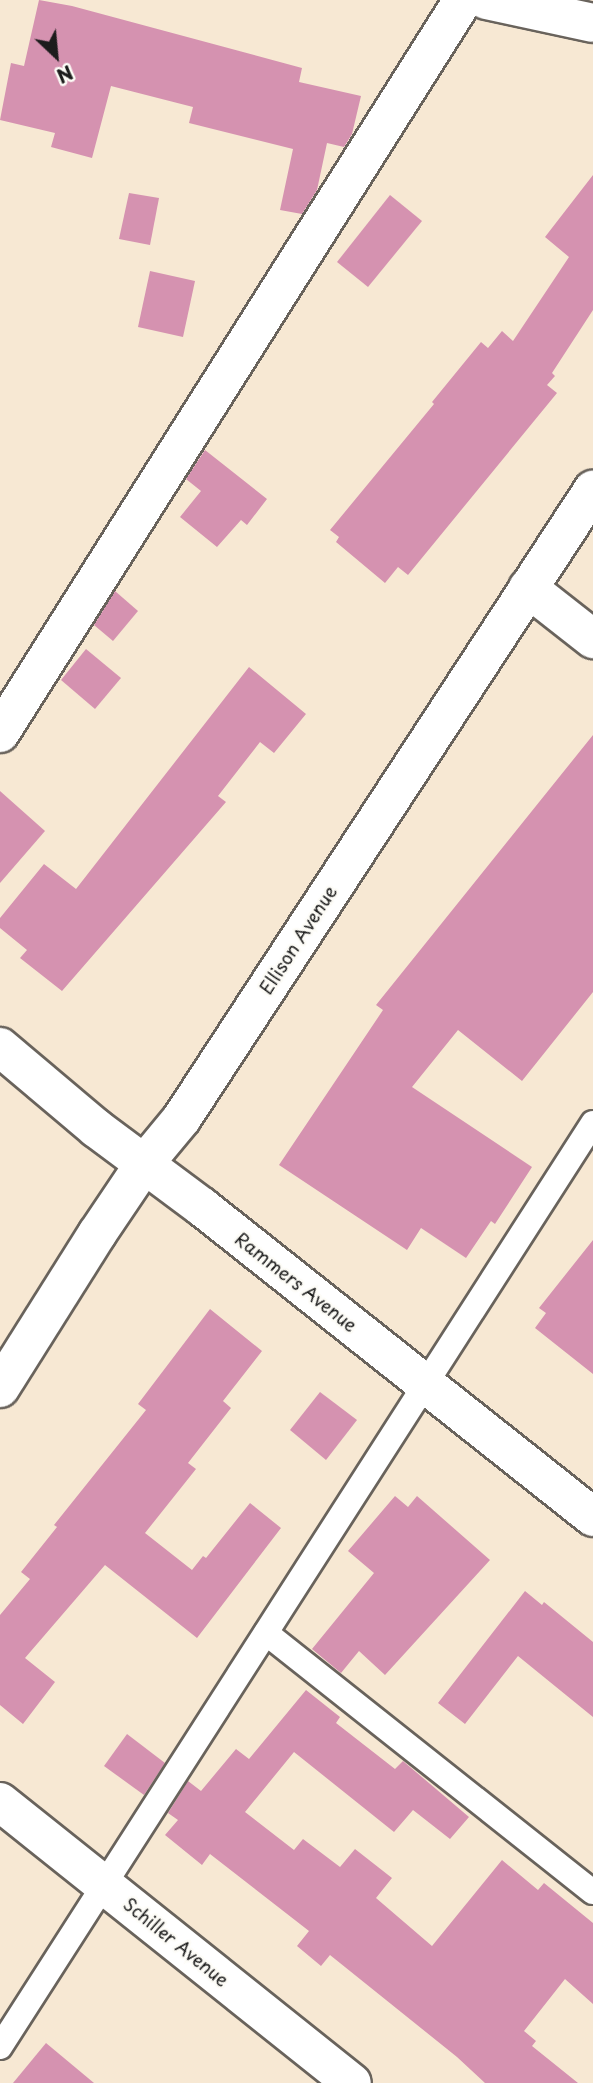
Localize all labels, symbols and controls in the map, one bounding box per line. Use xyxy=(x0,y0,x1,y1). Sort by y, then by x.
north arrow xyxy=(21,21,91,91)
text: N xyxy=(52,59,78,91)
street label: Ellison Avenue xyxy=(255,883,341,997)
street label: Rammers Avenue xyxy=(231,1228,361,1336)
street label: Schiller Avenue xyxy=(118,1893,234,1991)

